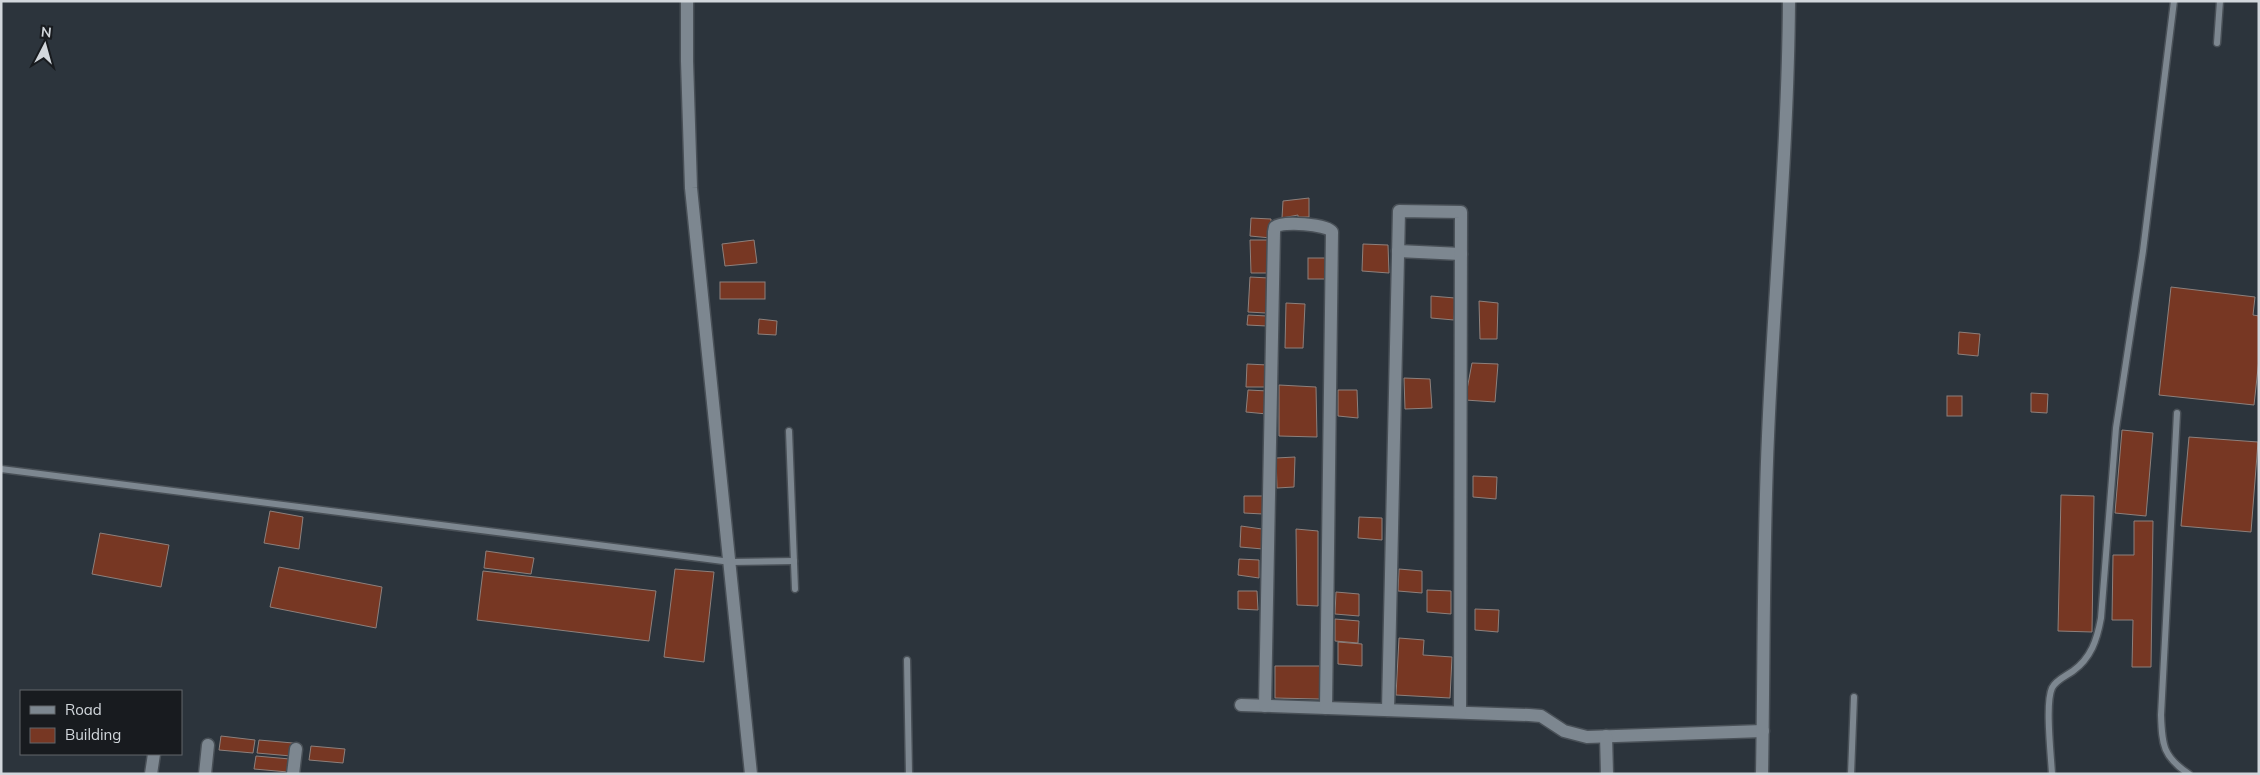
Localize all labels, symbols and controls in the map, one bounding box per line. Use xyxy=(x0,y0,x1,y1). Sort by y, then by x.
north arrow xyxy=(20,20,70,70)
text: N xyxy=(40,23,53,42)
legend xyxy=(20,690,182,755)
text: Road xyxy=(65,700,102,719)
text: Building xyxy=(65,725,121,744)

